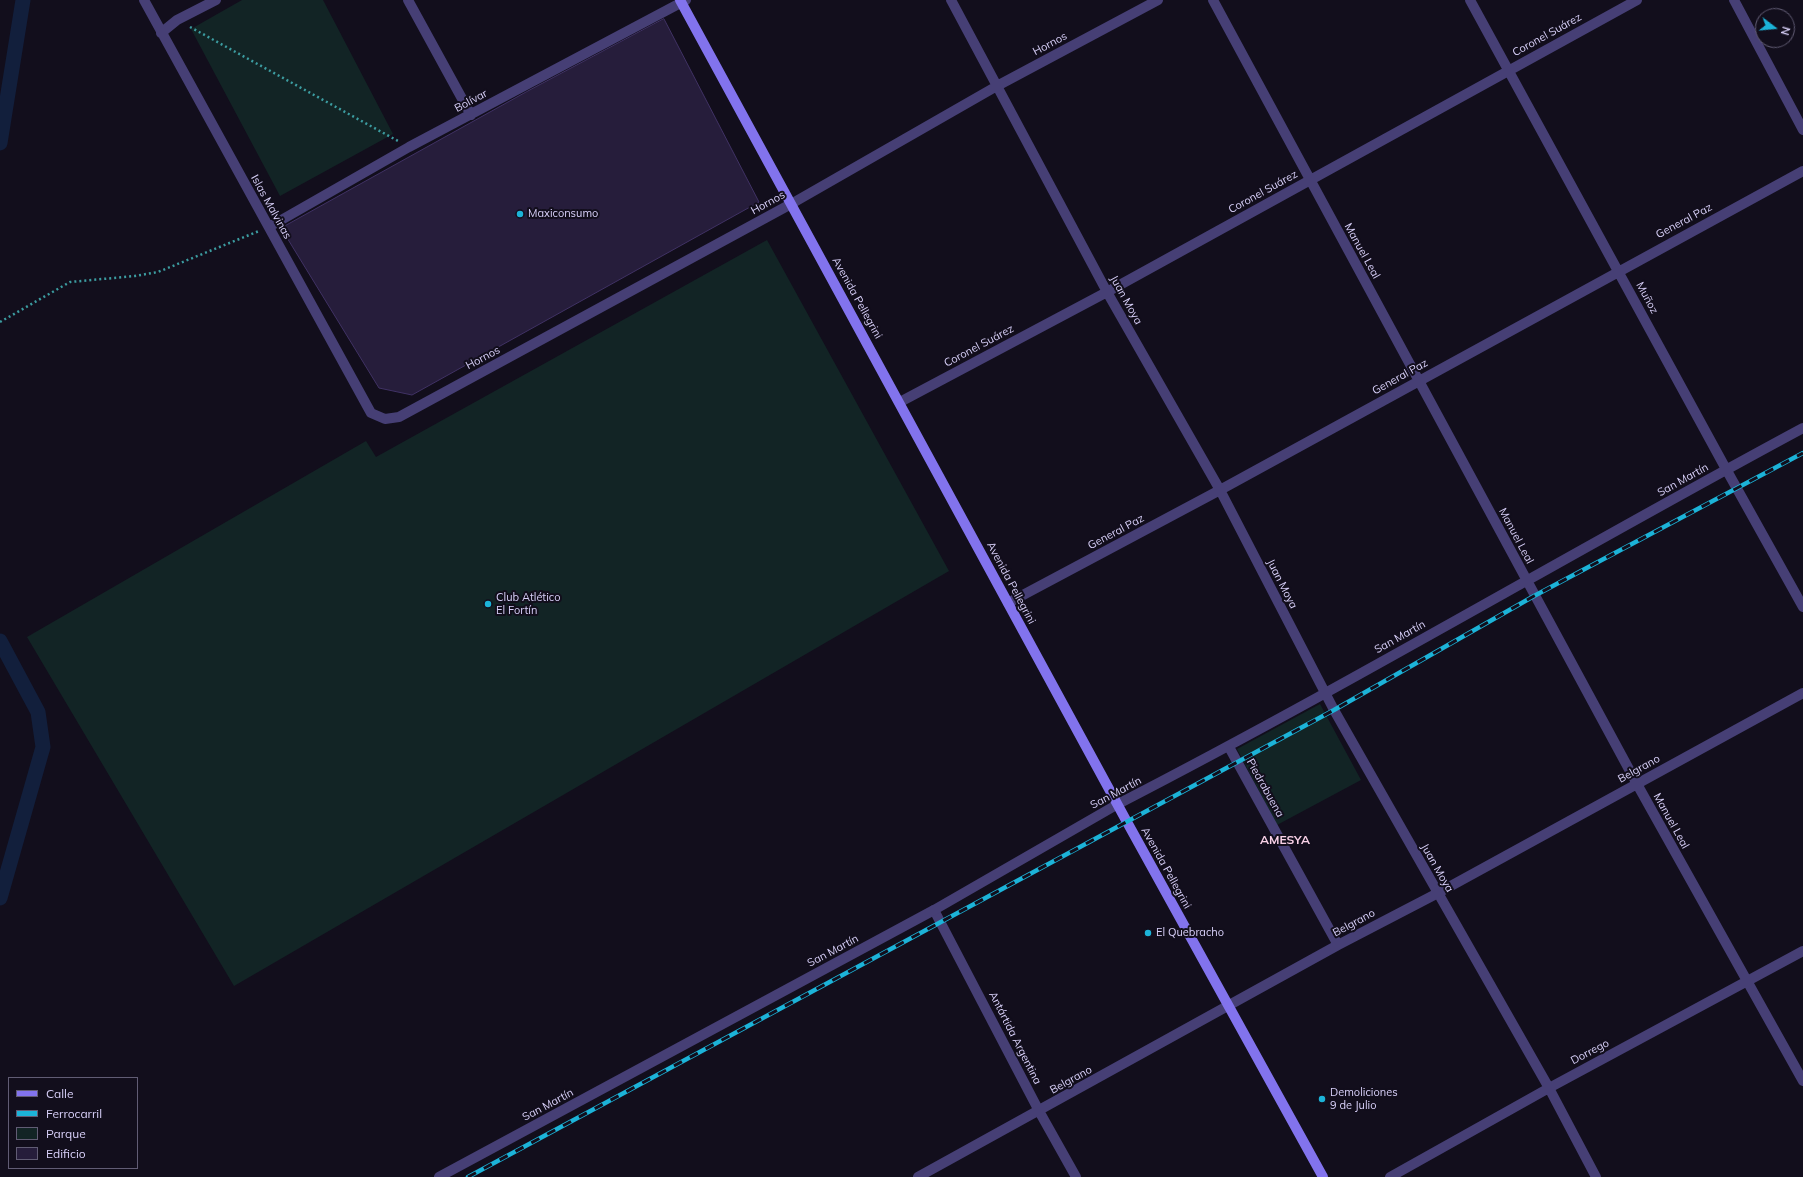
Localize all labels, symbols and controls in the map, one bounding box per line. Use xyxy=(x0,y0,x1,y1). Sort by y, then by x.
north arrow xyxy=(1755,8,1795,48)
street label: Coronel Suárez xyxy=(1510,11,1584,59)
text: N xyxy=(1778,25,1793,37)
street label: Hornos xyxy=(1031,30,1069,58)
street label: Bolívar xyxy=(452,87,490,115)
street label: Coronel Suárez xyxy=(1226,168,1300,216)
street label: Islas Malvinas xyxy=(248,173,294,241)
street label: Hornos xyxy=(749,188,787,218)
street label: General Paz xyxy=(1654,201,1714,241)
place label: Maxiconsumo xyxy=(528,207,598,221)
marker: Maxiconsumo xyxy=(515,209,525,219)
street label: Manuel Leal xyxy=(1341,221,1383,281)
street label: Avenida Pellegrini xyxy=(829,255,885,341)
street label: Juan Moya xyxy=(1107,273,1145,327)
street label: Muñoz xyxy=(1633,280,1661,316)
street label: Coronel Suárez xyxy=(942,322,1016,370)
street label: Hornos xyxy=(464,344,502,372)
street label: General Paz xyxy=(1370,356,1430,398)
street label: San Martín xyxy=(1655,461,1711,499)
street label: Manuel Leal xyxy=(1496,506,1536,566)
street label: General Paz xyxy=(1086,512,1146,552)
street label: Avenida Pellegrini xyxy=(984,540,1038,626)
street label: Juan Moya xyxy=(1264,557,1300,611)
place label: Club Atlético El Fortín xyxy=(496,591,560,617)
marker: Club Atlético El Fortín xyxy=(483,599,493,609)
street label: San Martín xyxy=(1372,618,1428,656)
street label: Belgrano xyxy=(1616,752,1662,786)
street label: Piedrabuena xyxy=(1244,756,1286,820)
street label: San Martín xyxy=(1088,774,1144,812)
street label: Manuel Leal xyxy=(1650,791,1692,851)
street label: Avenida Pellegrini xyxy=(1138,825,1194,911)
district label: AMESYA xyxy=(1260,833,1310,847)
street label: Juan Moya xyxy=(1418,841,1456,895)
street label: Belgrano xyxy=(1331,906,1377,940)
place label: El Quebracho xyxy=(1156,926,1224,940)
marker: El Quebracho xyxy=(1143,928,1153,938)
street label: San Martín xyxy=(805,932,861,970)
street label: Antártida Argentina xyxy=(986,989,1044,1087)
street label: Dorrego xyxy=(1569,1036,1611,1068)
street label: Belgrano xyxy=(1048,1063,1094,1097)
legend xyxy=(8,1077,138,1169)
text: Calle xyxy=(46,1086,73,1101)
street label: San Martín xyxy=(520,1086,576,1124)
place label: Demoliciones 9 de Julio xyxy=(1330,1086,1398,1112)
marker: Demoliciones 9 de Julio xyxy=(1317,1094,1327,1104)
text: Ferrocarril xyxy=(46,1106,102,1121)
text: Parque xyxy=(46,1126,86,1141)
text: Edificio xyxy=(46,1146,86,1161)

